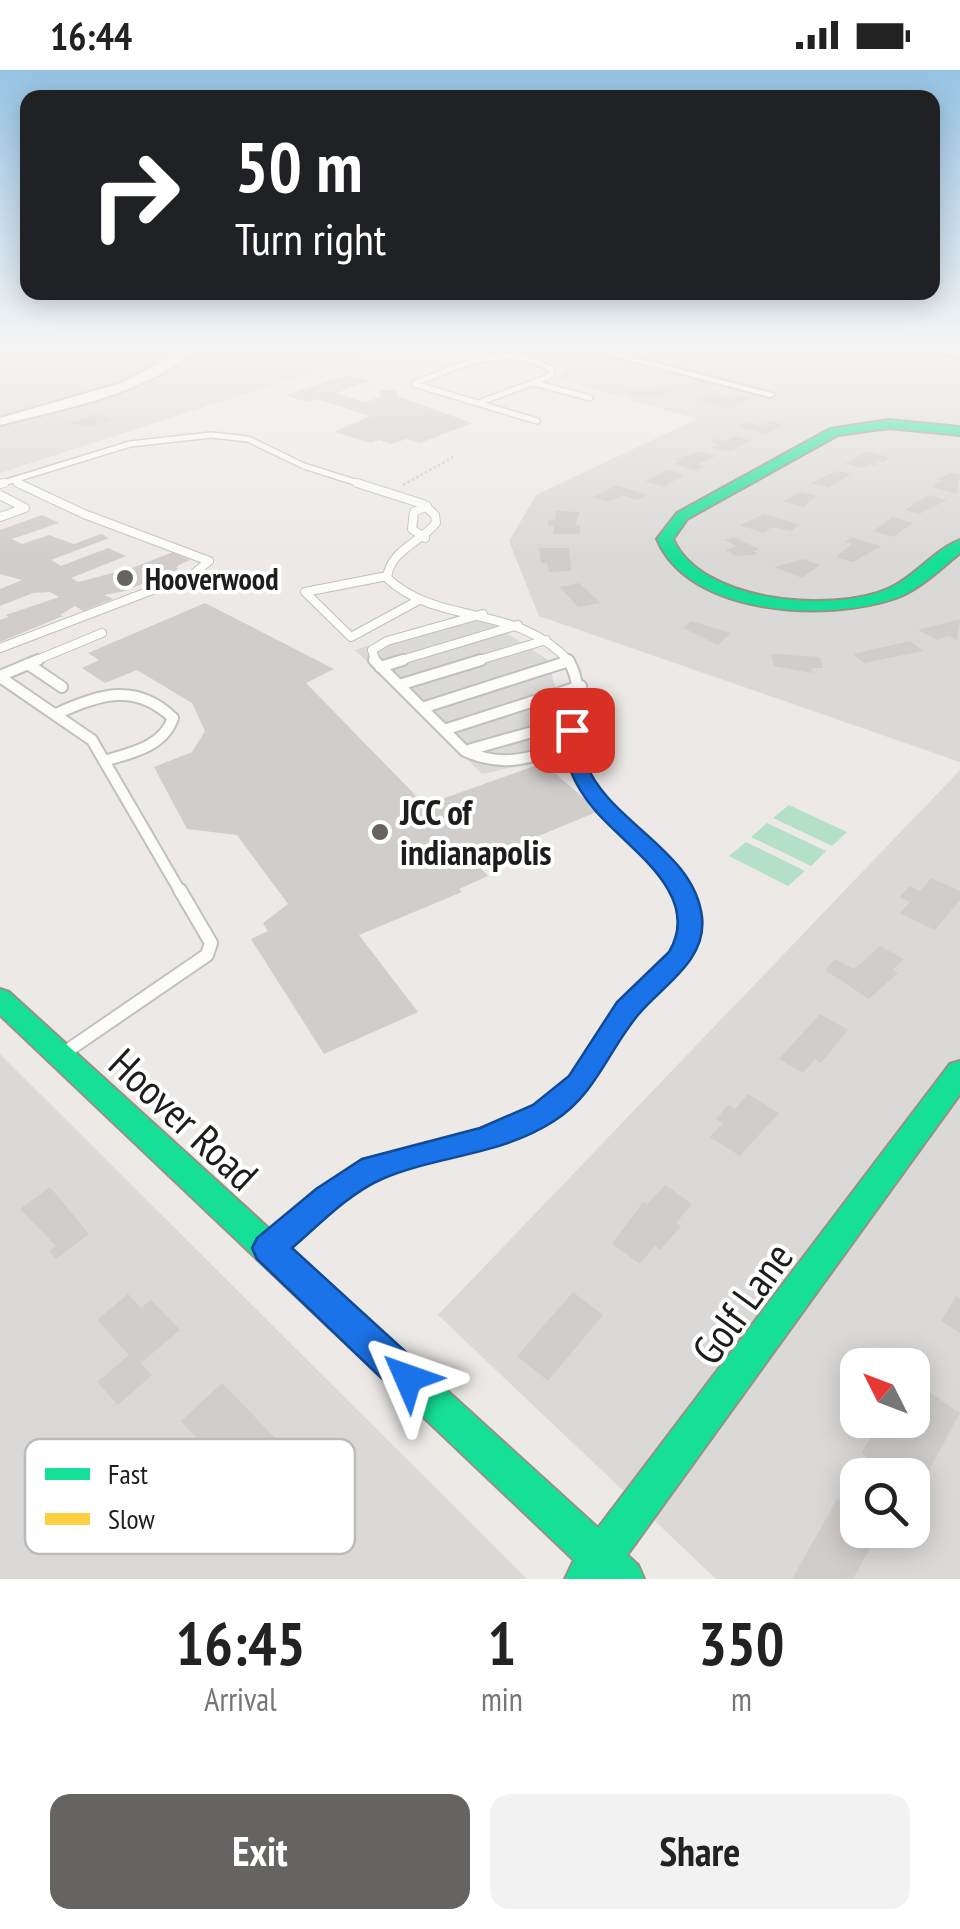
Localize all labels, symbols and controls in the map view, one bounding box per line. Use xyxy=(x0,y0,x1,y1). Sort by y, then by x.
text: 16:44 xyxy=(50,11,132,60)
text: 50 m xyxy=(235,121,363,211)
icon: right xyxy=(70,130,200,260)
text: Turn right xyxy=(235,209,386,267)
place label: Hooverwood xyxy=(145,559,279,598)
marker: Hooverwood xyxy=(114,567,136,589)
pin xyxy=(530,688,615,773)
icon: arrive xyxy=(545,703,600,758)
place label: JCC of indianapolis xyxy=(399,789,552,875)
marker: JCC of indianapolis xyxy=(369,821,391,843)
street label: Hoover Road xyxy=(98,1036,270,1202)
street label: Golf Lane xyxy=(679,1231,805,1375)
position arrow xyxy=(356,1326,460,1430)
north arrow xyxy=(840,1348,930,1438)
map controls xyxy=(840,1348,930,1548)
legend xyxy=(25,1439,355,1554)
text: Fast xyxy=(108,1455,148,1492)
button: search xyxy=(840,1458,930,1548)
text: Slow xyxy=(108,1500,155,1537)
text: 16:45 xyxy=(176,1604,305,1682)
text: 1 xyxy=(488,1604,516,1682)
text: 350 xyxy=(698,1604,784,1682)
text: Arrival xyxy=(204,1678,277,1720)
text: min xyxy=(481,1678,523,1720)
text: m xyxy=(731,1678,752,1720)
button: Exit xyxy=(50,1794,470,1909)
button: Share xyxy=(490,1794,910,1909)

